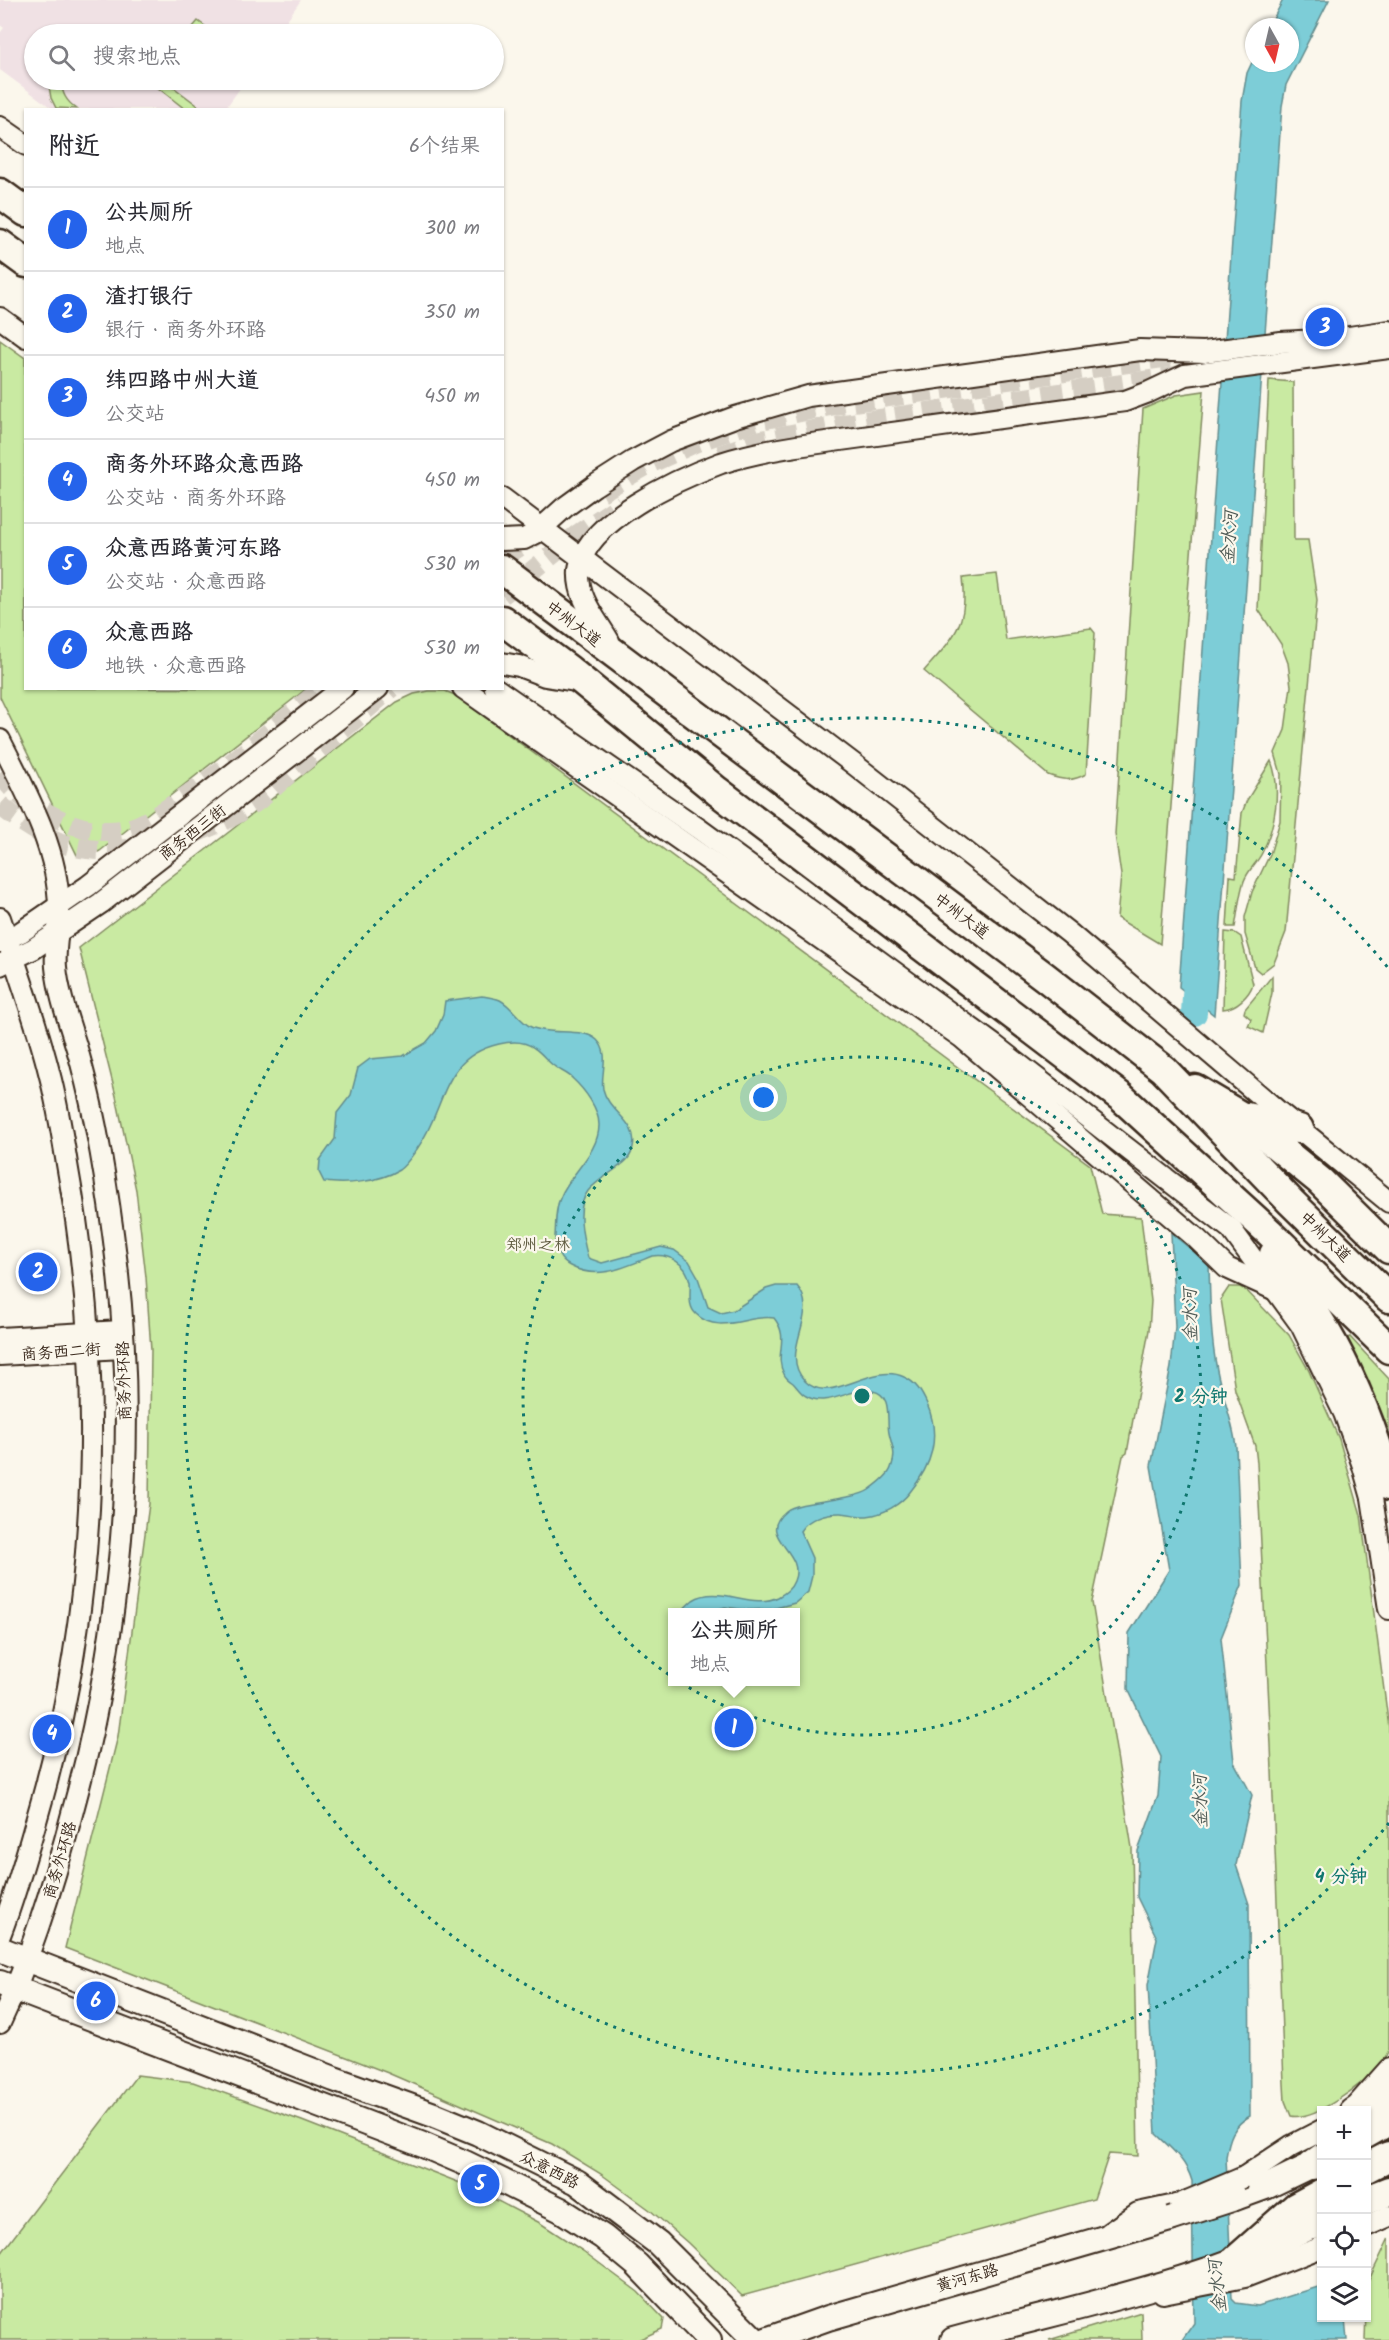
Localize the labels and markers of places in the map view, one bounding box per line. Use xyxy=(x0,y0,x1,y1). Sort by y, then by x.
pin: 3 xyxy=(1306,304,1344,350)
pin: 2 xyxy=(18,1250,57,1294)
centre of rings xyxy=(852,1386,872,1406)
pin: 1 xyxy=(714,1706,754,1750)
pin: 4 xyxy=(32,1712,72,1756)
pin: 6 xyxy=(76,1978,116,2024)
pin: 5 xyxy=(460,2162,500,2206)

